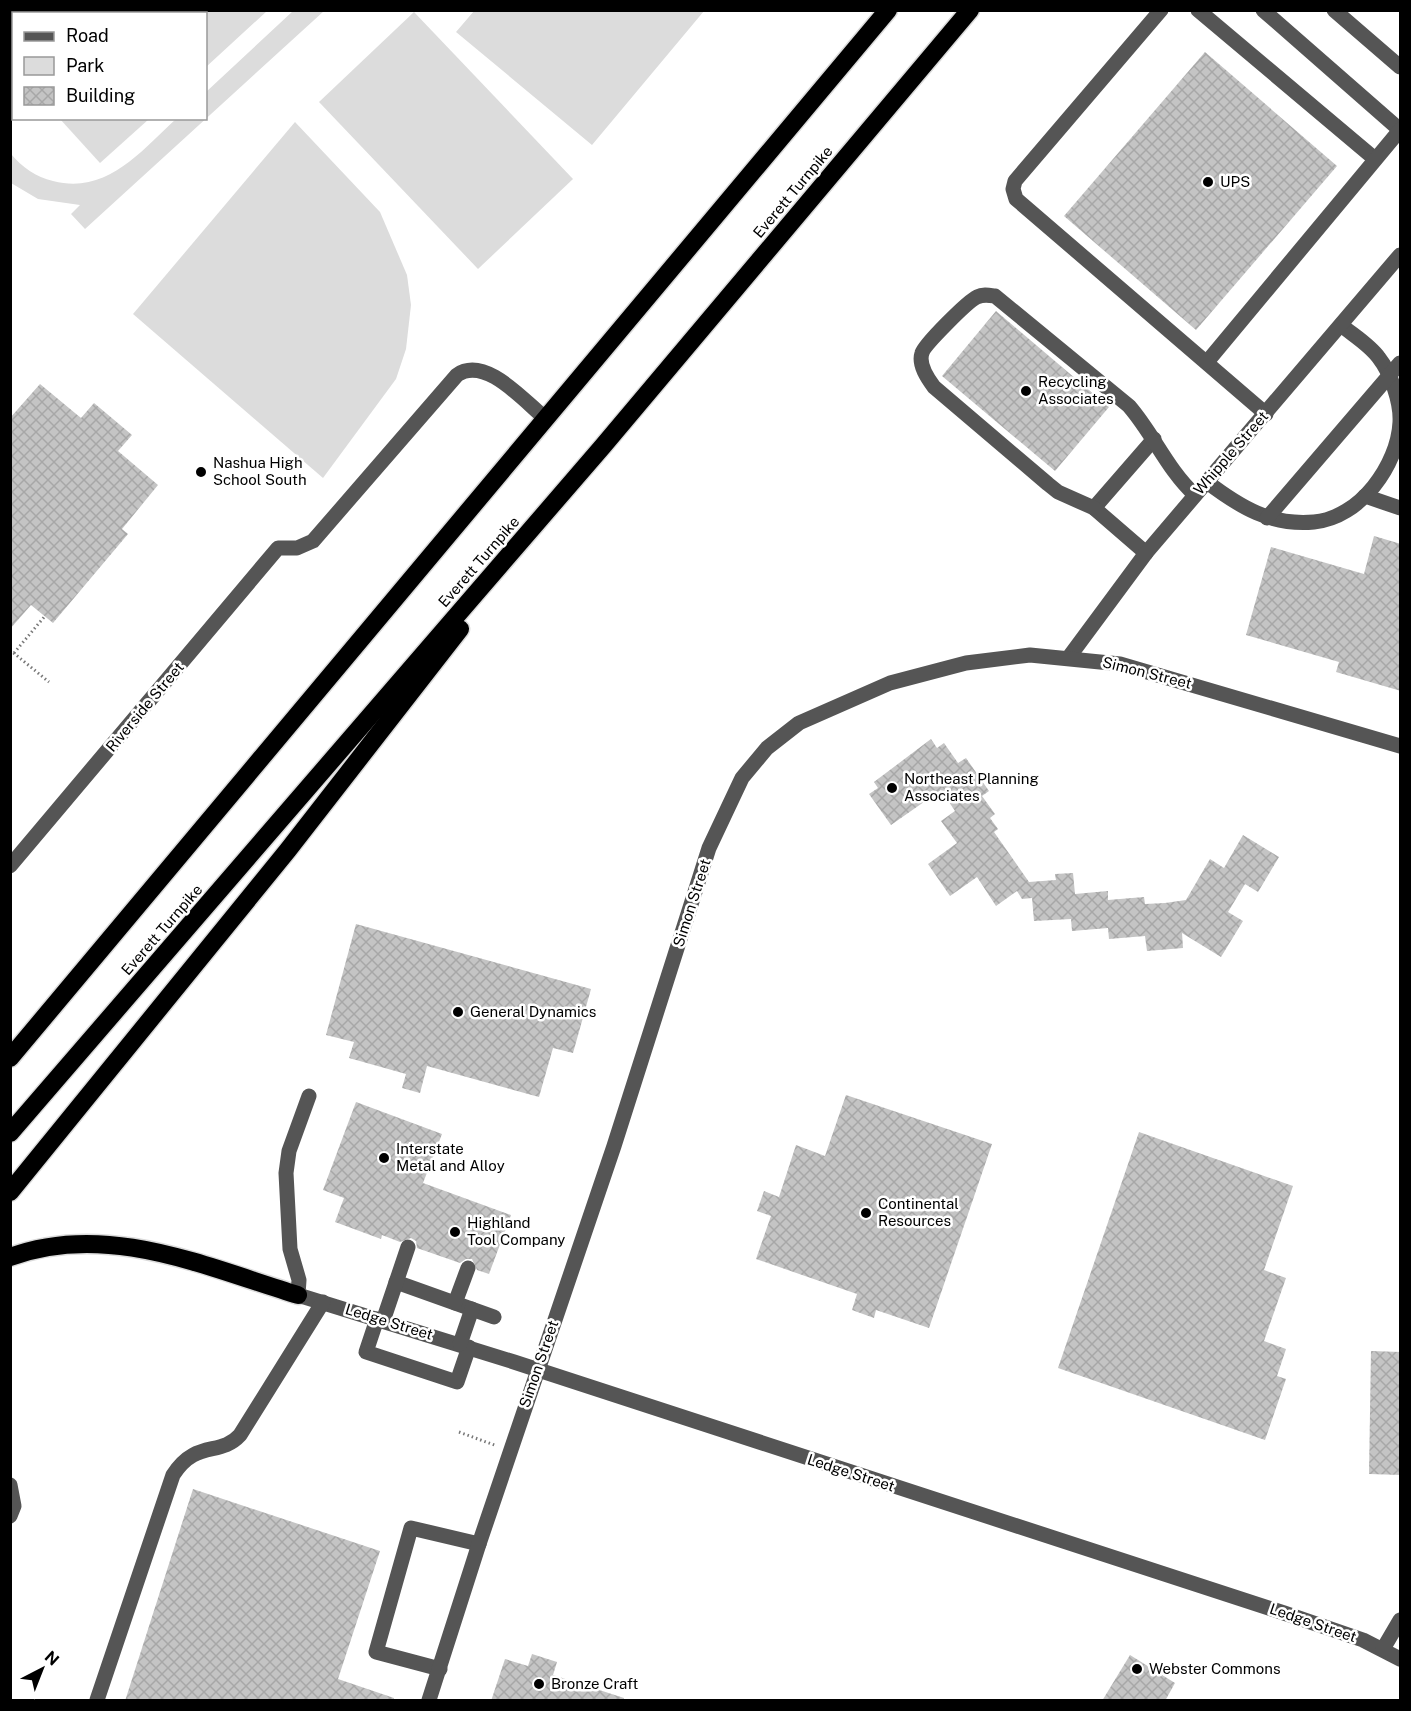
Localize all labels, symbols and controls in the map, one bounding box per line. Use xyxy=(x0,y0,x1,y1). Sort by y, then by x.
legend xyxy=(12,12,207,120)
text: Road xyxy=(66,25,109,46)
text: Park xyxy=(66,55,104,76)
text: Building xyxy=(66,85,135,106)
street label: Everett Turnpike xyxy=(749,142,836,241)
place label: UPS xyxy=(1220,173,1250,190)
marker: UPS xyxy=(1201,175,1215,189)
place label: Recycling Associates xyxy=(1038,373,1113,407)
marker: Recycling Associates xyxy=(1019,384,1033,398)
street label: Whipple Street xyxy=(1190,407,1271,498)
place label: Nashua High School South xyxy=(213,454,307,488)
marker: Nashua High School South xyxy=(194,465,208,479)
street label: Everett Turnpike xyxy=(435,513,522,610)
street label: Simon Street xyxy=(1101,653,1194,692)
street label: Riverside Street xyxy=(102,658,187,755)
place label: Northeast Planning Associates xyxy=(904,770,1039,804)
marker: Northeast Planning Associates xyxy=(885,781,899,795)
street label: Simon Street xyxy=(669,857,714,949)
street label: Everett Turnpike xyxy=(118,881,205,978)
place label: General Dynamics xyxy=(470,1003,596,1020)
marker: General Dynamics xyxy=(451,1005,465,1019)
place label: Interstate Metal and Alloy xyxy=(396,1140,505,1174)
marker: Interstate Metal and Alloy xyxy=(377,1151,391,1165)
place label: Continental Resources xyxy=(878,1195,959,1229)
marker: Continental Resources xyxy=(859,1206,873,1220)
place label: Highland Tool Company xyxy=(467,1214,565,1248)
marker: Highland Tool Company xyxy=(448,1225,462,1239)
street label: Ledge Street xyxy=(343,1300,435,1343)
street label: Simon Street xyxy=(516,1318,562,1410)
street label: Ledge Street xyxy=(805,1450,897,1495)
street label: Ledge Street xyxy=(1267,1600,1359,1645)
north arrow xyxy=(12,1639,72,1699)
text: N xyxy=(41,1647,63,1669)
place label: Webster Commons xyxy=(1149,1660,1280,1677)
marker: Webster Commons xyxy=(1130,1662,1144,1676)
place label: Bronze Craft xyxy=(551,1675,639,1692)
marker: Bronze Craft xyxy=(532,1677,546,1691)

